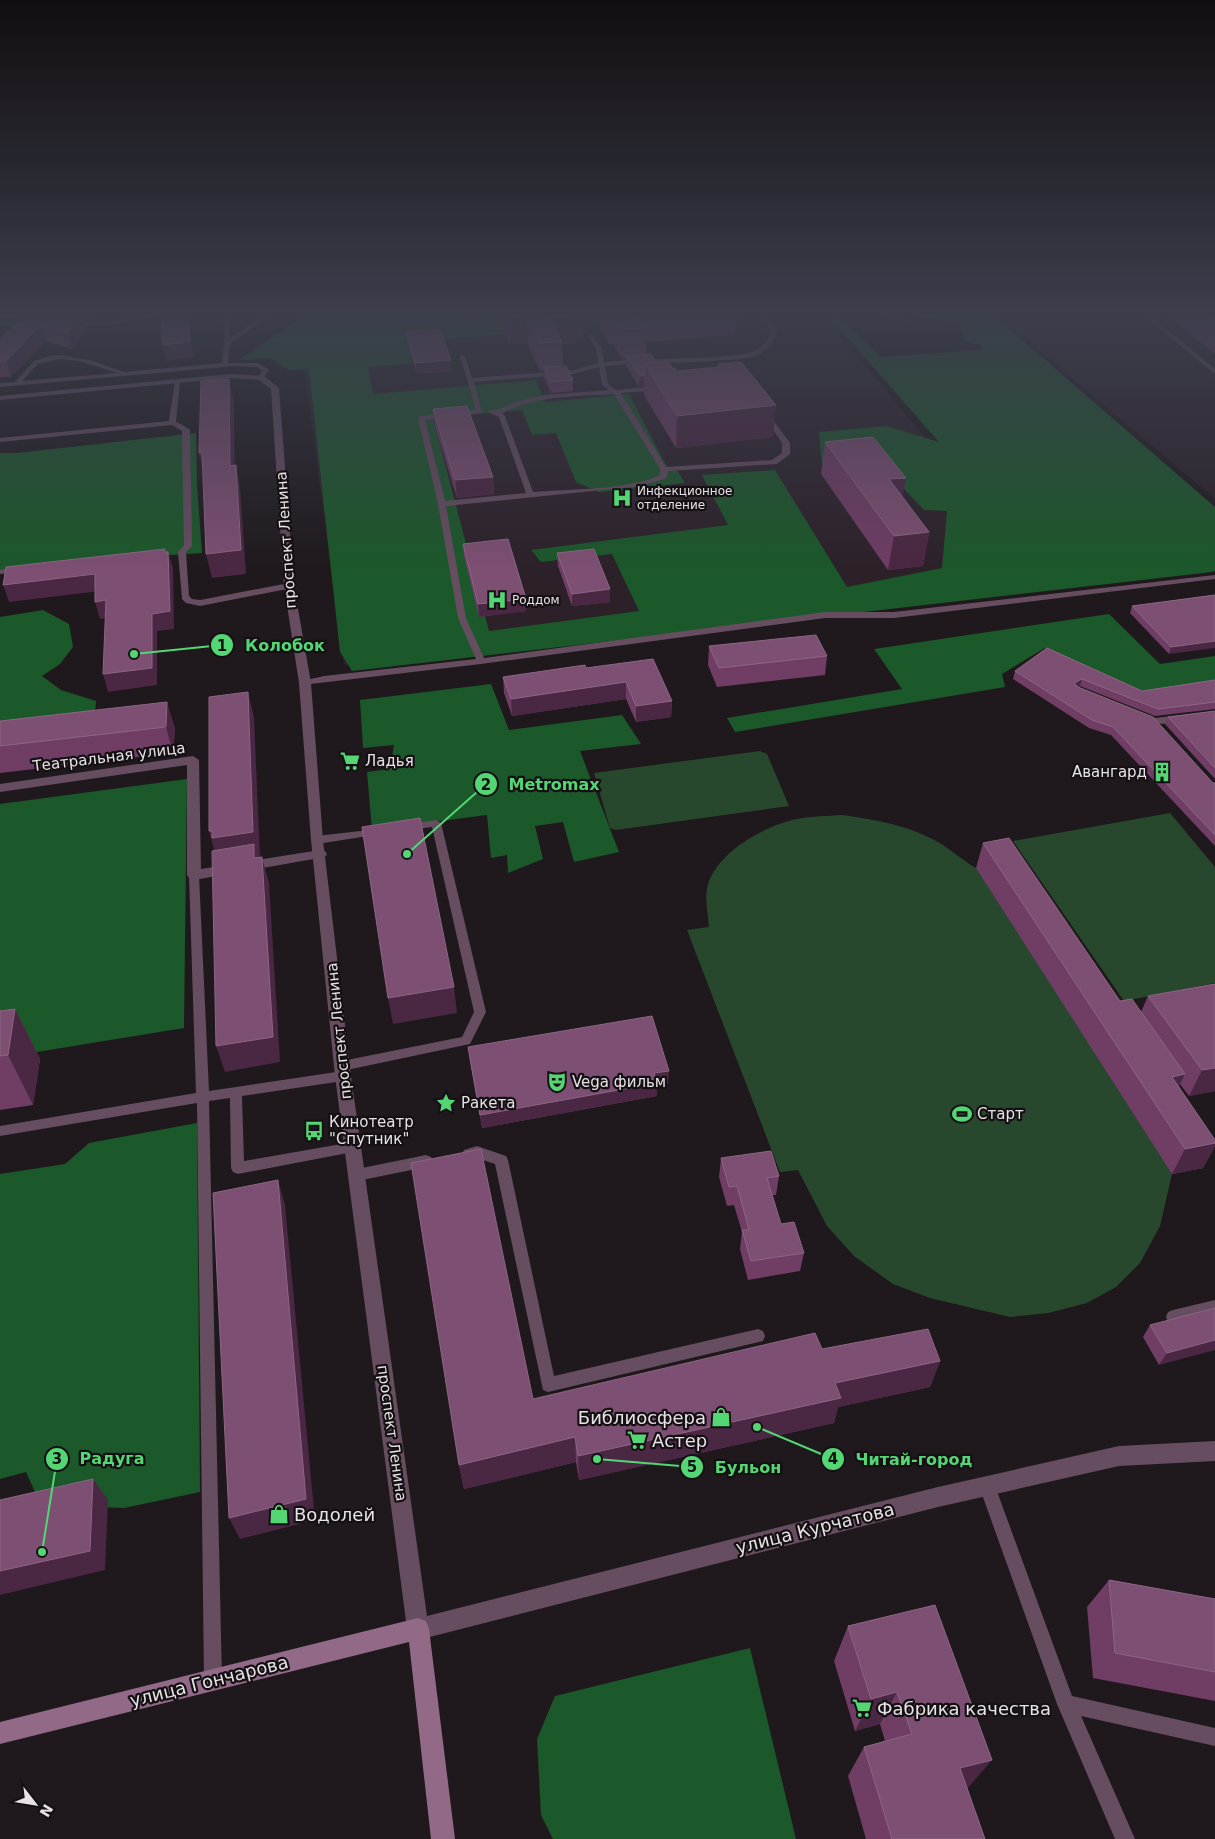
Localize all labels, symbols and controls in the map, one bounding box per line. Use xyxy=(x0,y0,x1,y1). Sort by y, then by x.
street label: проспект Ленина xyxy=(272,471,300,609)
place label: Инфекционное отделение xyxy=(637,484,732,512)
hospital icon: Инфекционное отделение xyxy=(611,487,633,509)
hospital icon: Роддом xyxy=(486,589,508,611)
place label: Роддом xyxy=(512,593,560,607)
callout: Колобок xyxy=(210,630,335,661)
text: Колобок xyxy=(245,636,325,655)
text: 1 xyxy=(217,637,227,655)
street label: Театральная улица xyxy=(31,739,186,775)
supermarket icon: Ладья xyxy=(339,750,361,772)
place label: Ладья xyxy=(365,752,414,770)
building icon: Авангард xyxy=(1151,761,1173,783)
place label: Авангард xyxy=(1072,763,1147,781)
callout: Metromax xyxy=(474,769,610,800)
text: Metromax xyxy=(508,775,600,794)
text: 2 xyxy=(481,776,491,794)
street label: проспект Ленина xyxy=(323,962,355,1100)
theatre icon: Vega фильм xyxy=(546,1071,568,1093)
place label: Vega фильм xyxy=(572,1073,666,1091)
place icon: Ракета xyxy=(435,1092,457,1114)
place label: Ракета xyxy=(461,1094,515,1112)
sports icon: Старт xyxy=(951,1103,973,1125)
place label: Старт xyxy=(977,1105,1024,1123)
place label: Кинотеатр "Спутник" xyxy=(329,1113,414,1148)
bus stop icon: Кинотеатр "Спутник" xyxy=(303,1120,325,1142)
street label: проспект Ленина xyxy=(374,1364,410,1502)
shop icon: Библиосфера xyxy=(710,1406,732,1428)
place label: Библиосфера xyxy=(578,1407,706,1428)
supermarket icon: Астер xyxy=(626,1429,648,1451)
place label: Астер xyxy=(652,1430,707,1451)
callout: Радуга xyxy=(45,1443,155,1474)
callout: Читай-город xyxy=(821,1444,982,1475)
text: Радуга xyxy=(79,1449,145,1468)
text: 3 xyxy=(52,1450,62,1468)
text: 4 xyxy=(828,1450,838,1468)
text: Читай-город xyxy=(856,1450,972,1469)
callout: Бульон xyxy=(680,1452,791,1483)
text: 5 xyxy=(687,1458,697,1476)
text: Бульон xyxy=(715,1458,781,1477)
street label: улица Курчатова xyxy=(734,1498,896,1558)
shop icon: Водолей xyxy=(268,1503,290,1525)
place label: Водолей xyxy=(294,1504,375,1525)
street label: улица Гончарова xyxy=(128,1651,290,1711)
supermarket icon: Фабрика качества xyxy=(851,1697,873,1719)
place label: Фабрика качества xyxy=(877,1698,1051,1719)
north arrow xyxy=(10,1779,60,1829)
text: N xyxy=(36,1802,56,1820)

